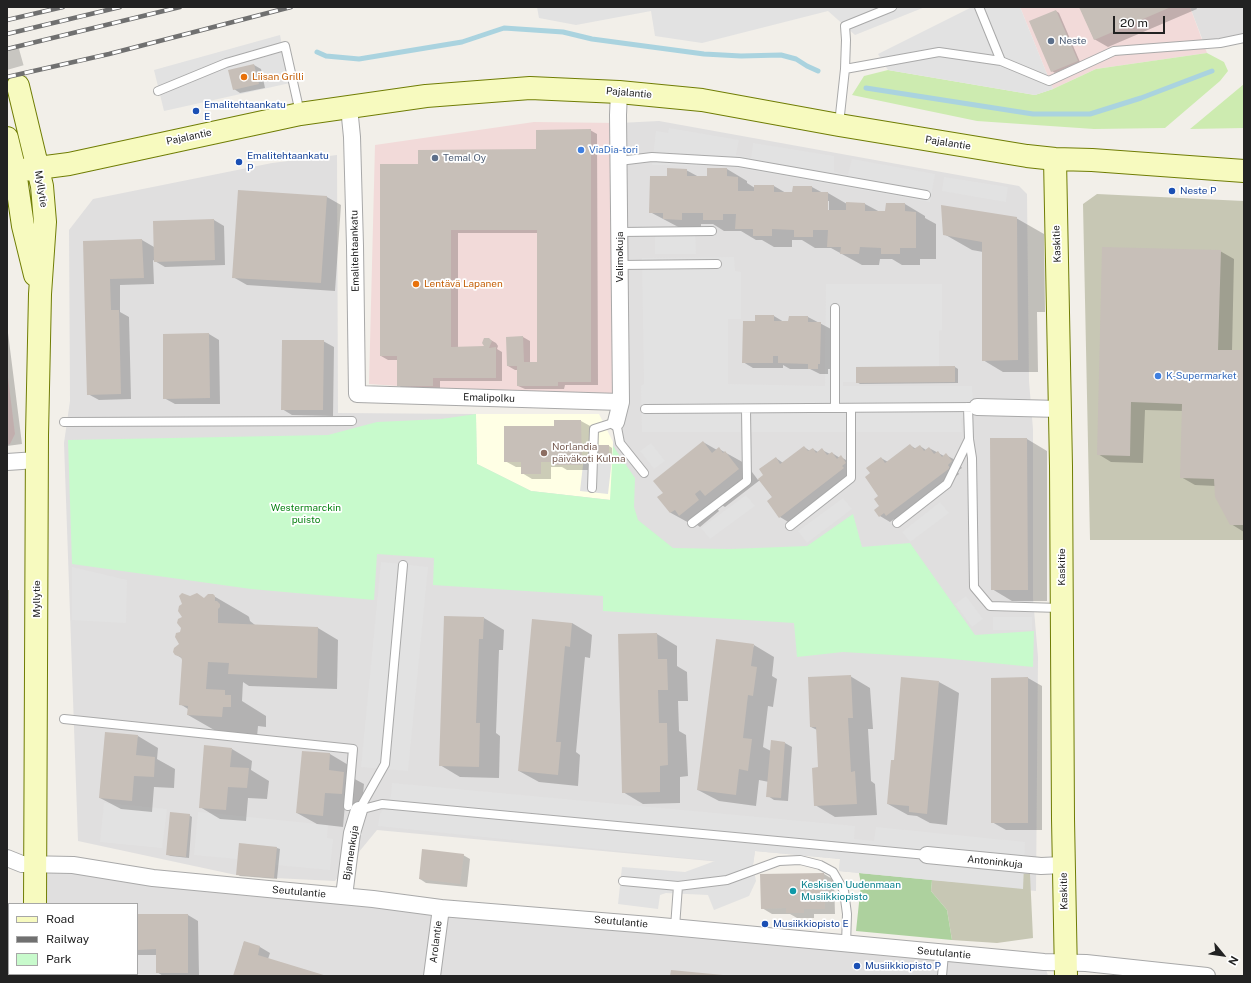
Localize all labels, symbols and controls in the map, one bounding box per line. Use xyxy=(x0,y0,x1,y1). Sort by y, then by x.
scale bar xyxy=(1115,8,1167,34)
text: 20 m xyxy=(1120,16,1148,30)
place label: Neste xyxy=(1059,35,1086,47)
marker: Neste xyxy=(1046,36,1056,46)
place label: Liisan Grilli xyxy=(252,71,304,83)
marker: Liisan Grilli xyxy=(239,72,249,82)
street label: Pajalantie xyxy=(606,85,652,101)
place label: Emalitehtaankatu E xyxy=(204,99,286,122)
marker: Emalitehtaankatu E xyxy=(191,106,201,116)
street label: Pajalantie xyxy=(165,126,213,148)
street label: Pajalantie xyxy=(924,133,972,153)
place label: ViaDia-tori xyxy=(589,144,638,156)
marker: ViaDia-tori xyxy=(576,145,586,155)
place label: Emalitehtaankatu P xyxy=(247,150,329,174)
place label: Temal Oy xyxy=(443,152,486,164)
marker: Temal Oy xyxy=(430,153,440,163)
marker: Emalitehtaankatu P xyxy=(234,157,244,167)
street label: Myllytie xyxy=(32,170,50,208)
place label: Neste P xyxy=(1180,185,1216,197)
marker: Neste P xyxy=(1167,186,1177,196)
street label: Emalitehtaankatu xyxy=(348,210,362,292)
street label: Kaskitie xyxy=(1050,225,1064,263)
street label: Valimokuja xyxy=(614,231,626,283)
place label: Lentävä Lapanen xyxy=(424,278,503,290)
marker: Lentävä Lapanen xyxy=(411,279,421,289)
place label: K-Supermarket xyxy=(1166,370,1237,382)
marker: K-Supermarket xyxy=(1153,371,1163,381)
street label: Emalipolku xyxy=(463,391,515,405)
place label: Norlandia päiväkoti Kulma xyxy=(552,441,625,464)
marker: Norlandia päiväkoti Kulma xyxy=(539,448,549,458)
park label: Westermarckin puisto xyxy=(271,502,341,526)
street label: Kaskitie xyxy=(1056,548,1068,586)
street label: Myllytie xyxy=(31,580,43,618)
street label: Bjarnenkuja xyxy=(341,825,361,881)
street label: Antoninkuja xyxy=(967,853,1023,871)
street label: Kaskitie xyxy=(1058,872,1070,910)
place label: Keskisen Uudenmaan Musiikkiopisto xyxy=(801,879,901,902)
street label: Seutulantie xyxy=(272,884,326,900)
marker: Keskisen Uudenmaan Musiikkiopisto xyxy=(788,886,798,896)
legend xyxy=(8,903,138,975)
text: Road xyxy=(46,912,74,926)
street label: Seutulantie xyxy=(594,914,648,930)
place label: Musiikkiopisto E xyxy=(773,918,849,930)
marker: Musiikkiopisto E xyxy=(760,919,770,929)
street label: Arolantie xyxy=(427,920,445,964)
text: Railway xyxy=(46,932,89,946)
north arrow xyxy=(1203,935,1243,975)
street label: Seutulantie xyxy=(917,945,971,961)
text: Park xyxy=(46,952,72,966)
text: N xyxy=(1226,954,1241,967)
place label: Musiikkiopisto P xyxy=(865,960,941,972)
marker: Musiikkiopisto P xyxy=(852,961,862,971)

